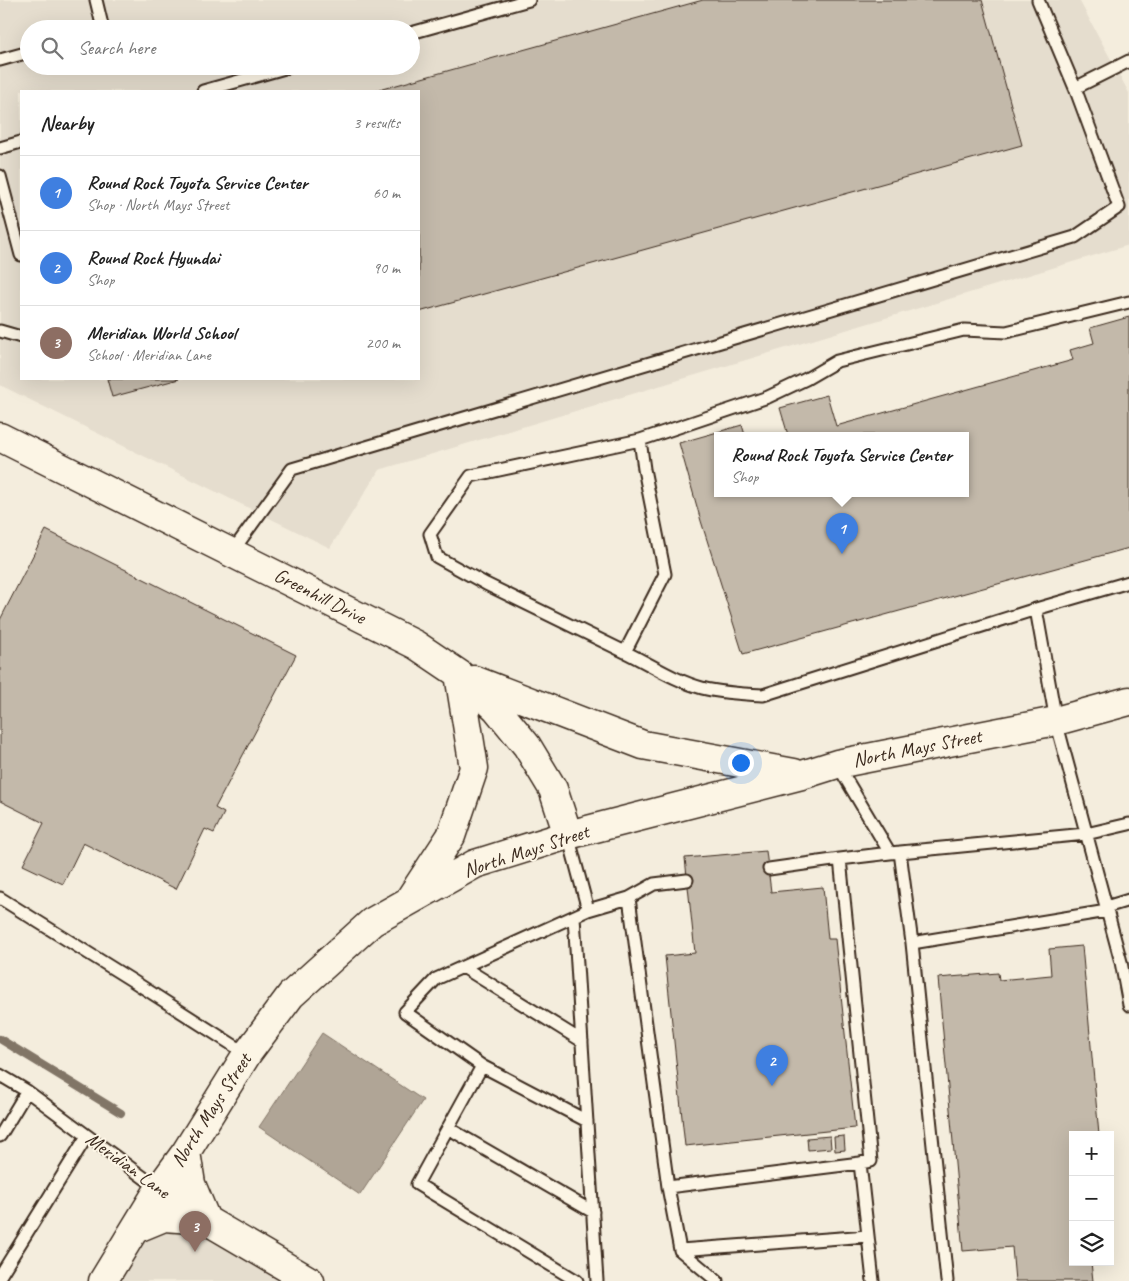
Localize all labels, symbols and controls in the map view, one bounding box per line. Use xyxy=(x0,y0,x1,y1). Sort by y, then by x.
search box xyxy=(20,20,420,75)
icon: search xyxy=(38,34,66,62)
text: Search here xyxy=(78,36,155,60)
text: Nearby xyxy=(40,110,93,136)
text: 3 results xyxy=(353,113,400,133)
text: Round Rock Toyota Service Center xyxy=(87,171,308,195)
text: 1 xyxy=(52,183,60,203)
text: 60 m xyxy=(373,183,400,203)
text: Shop · North Mays Street xyxy=(87,195,229,215)
text: Round Rock Hyundai xyxy=(87,246,220,270)
text: 2 xyxy=(52,258,60,278)
text: 90 m xyxy=(373,258,400,278)
text: Shop xyxy=(87,270,114,290)
text: Meridian World School xyxy=(87,321,236,345)
text: 3 xyxy=(52,333,60,353)
text: 200 m xyxy=(366,333,400,353)
text: School · Meridian Lane xyxy=(87,345,211,365)
popup xyxy=(714,432,969,497)
text: Round Rock Toyota Service Center xyxy=(731,443,952,467)
text: Shop xyxy=(731,467,758,487)
pin: 1 xyxy=(826,513,858,554)
street label: Greenhill Drive xyxy=(270,562,371,630)
street label: North Mays Street xyxy=(851,723,986,773)
your location xyxy=(728,750,754,776)
street label: North Mays Street xyxy=(460,818,594,883)
pin: 2 xyxy=(756,1045,788,1086)
street label: North Mays Street xyxy=(165,1047,258,1172)
street label: Meridian Lane xyxy=(81,1126,176,1205)
map controls xyxy=(1069,1131,1114,1266)
button: + xyxy=(1069,1131,1114,1176)
button: − xyxy=(1069,1176,1114,1221)
pin: 3 xyxy=(179,1211,211,1252)
button: layers xyxy=(1069,1221,1114,1266)

